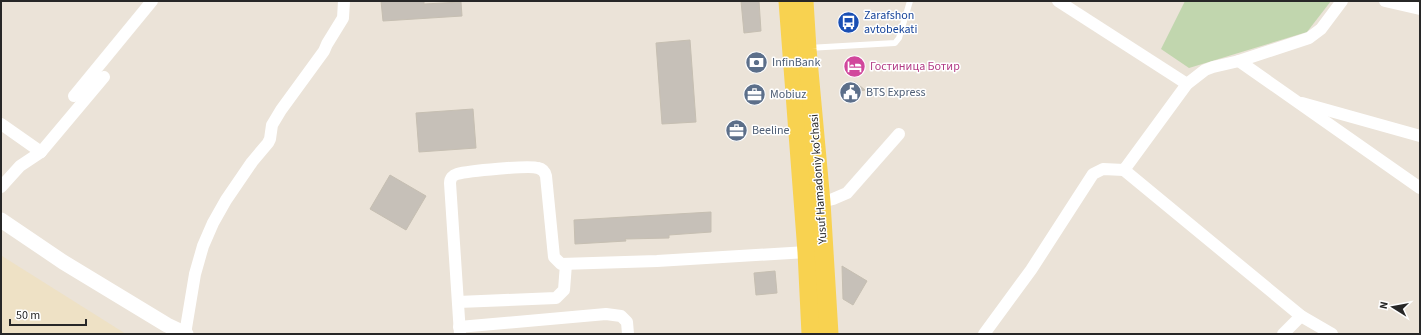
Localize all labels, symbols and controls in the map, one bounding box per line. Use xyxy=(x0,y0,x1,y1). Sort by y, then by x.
place label: Zarafshon avtobekati xyxy=(864,7,917,38)
bus stop icon: Zarafshon avtobekati xyxy=(835,9,861,35)
bank icon: InfinBank xyxy=(743,49,769,75)
hotel icon: Гостиница Ботир xyxy=(842,53,868,79)
place label: InfinBank xyxy=(772,54,820,71)
place label: Гостиница Ботир xyxy=(870,58,960,75)
public building icon: BTS Express xyxy=(838,79,864,105)
office icon: Mobiuz xyxy=(741,81,767,107)
place label: BTS Express xyxy=(866,84,926,101)
place label: Mobiuz xyxy=(770,86,806,103)
street label: Yusuf Hamadoniy ko'chasi xyxy=(805,113,832,246)
office icon: Beeline xyxy=(723,117,749,143)
place label: Beeline xyxy=(752,122,790,139)
north arrow xyxy=(1373,287,1413,327)
text: N xyxy=(1376,300,1392,310)
scale bar xyxy=(10,301,86,327)
text: 50 m xyxy=(16,307,40,324)

